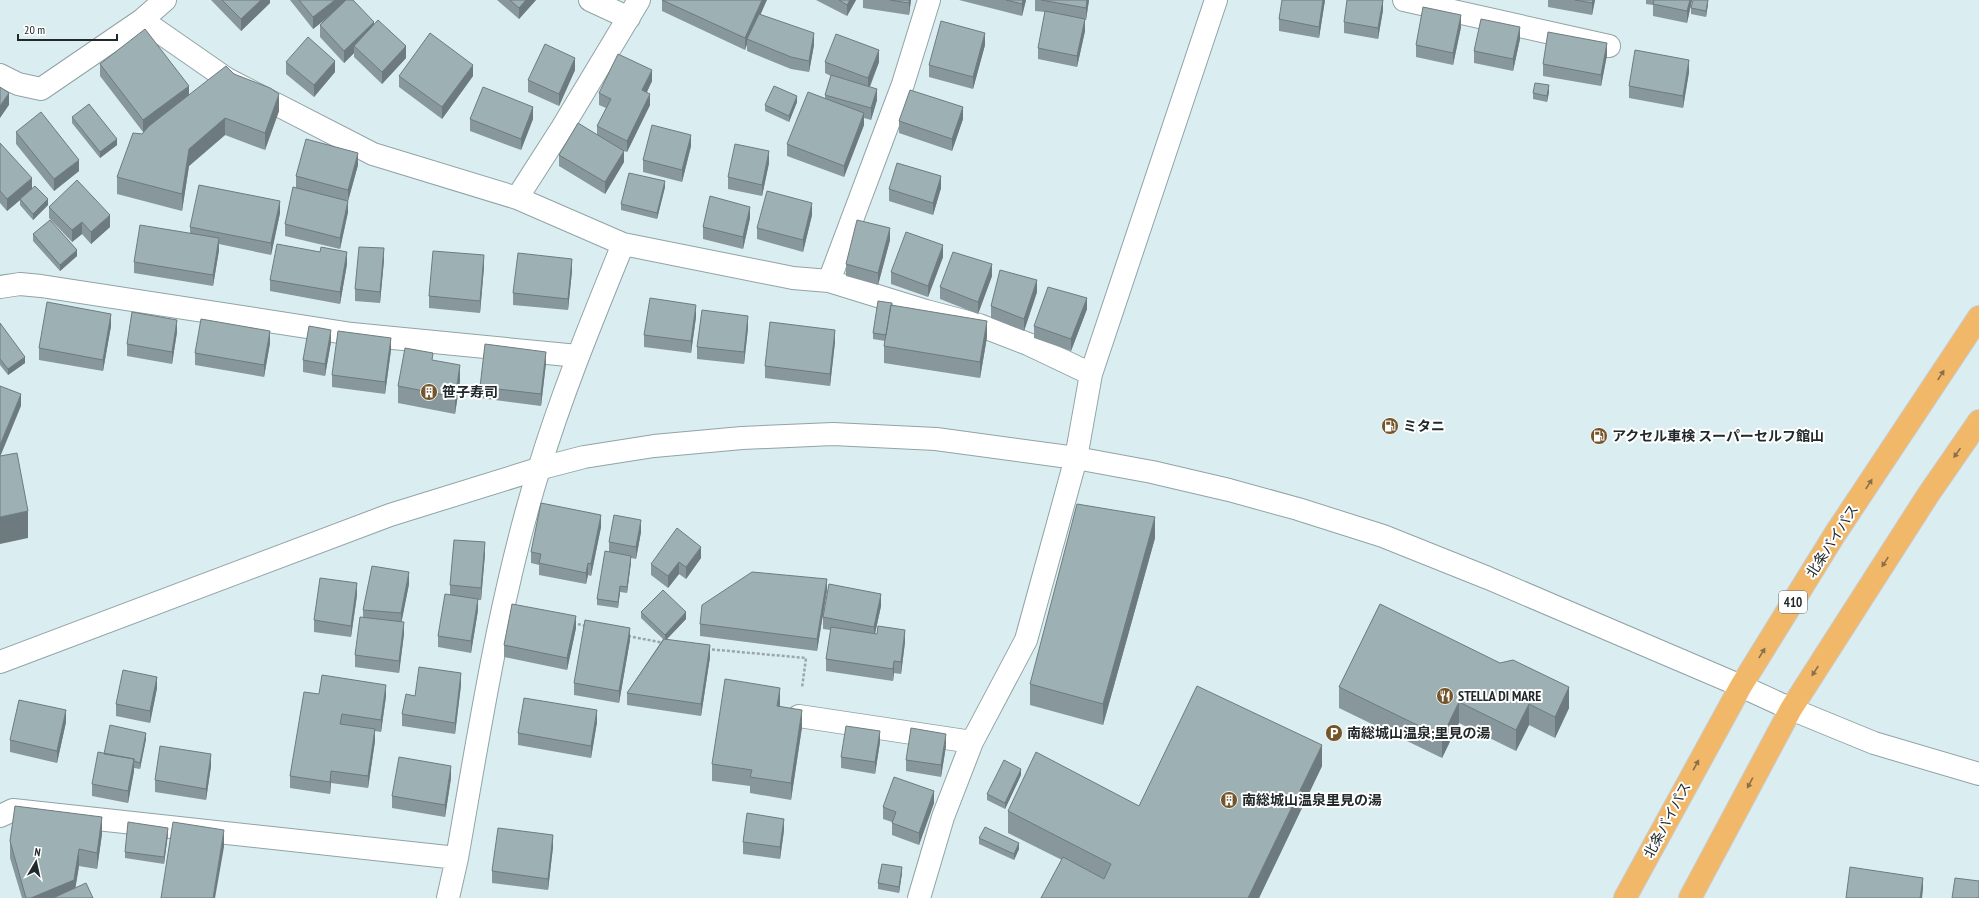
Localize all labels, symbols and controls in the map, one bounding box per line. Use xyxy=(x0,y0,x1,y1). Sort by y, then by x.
scale bar xyxy=(18,16,117,42)
text: 20 m xyxy=(24,22,45,37)
one-way arrow xyxy=(1937,369,1944,381)
building icon: 笹子寿司 xyxy=(419,382,439,402)
place label: 笹子寿司 xyxy=(442,383,498,401)
fuel station icon: ミタニ xyxy=(1380,416,1400,436)
place label: ミタニ xyxy=(1403,417,1445,435)
fuel station icon: アクセル車検 スーパーセルフ館山 xyxy=(1589,426,1609,446)
place label: アクセル車検 スーパーセルフ館山 xyxy=(1612,427,1824,445)
one-way arrow xyxy=(1953,448,1961,458)
one-way arrow xyxy=(1865,479,1873,489)
street label: 北条バイパス xyxy=(1802,501,1862,581)
one-way arrow xyxy=(1882,556,1889,568)
road number: 410 xyxy=(1779,591,1807,613)
one-way arrow xyxy=(1758,648,1766,658)
one-way arrow xyxy=(1812,665,1819,677)
restaurant icon: STELLA DI MARE xyxy=(1435,686,1455,706)
place label: STELLA DI MARE xyxy=(1458,687,1541,705)
parking icon: 南総城山温泉;里見の湯 xyxy=(1324,723,1344,743)
place label: 南総城山温泉;里見の湯 xyxy=(1347,724,1491,742)
one-way arrow xyxy=(1693,759,1700,771)
one-way arrow xyxy=(1747,778,1753,789)
street label: 北条バイパス xyxy=(1639,779,1695,861)
building icon: 南総城山温泉里見の湯 xyxy=(1219,790,1239,810)
place label: 南総城山温泉里見の湯 xyxy=(1242,791,1382,809)
north arrow xyxy=(16,842,56,882)
text: N xyxy=(34,845,42,860)

